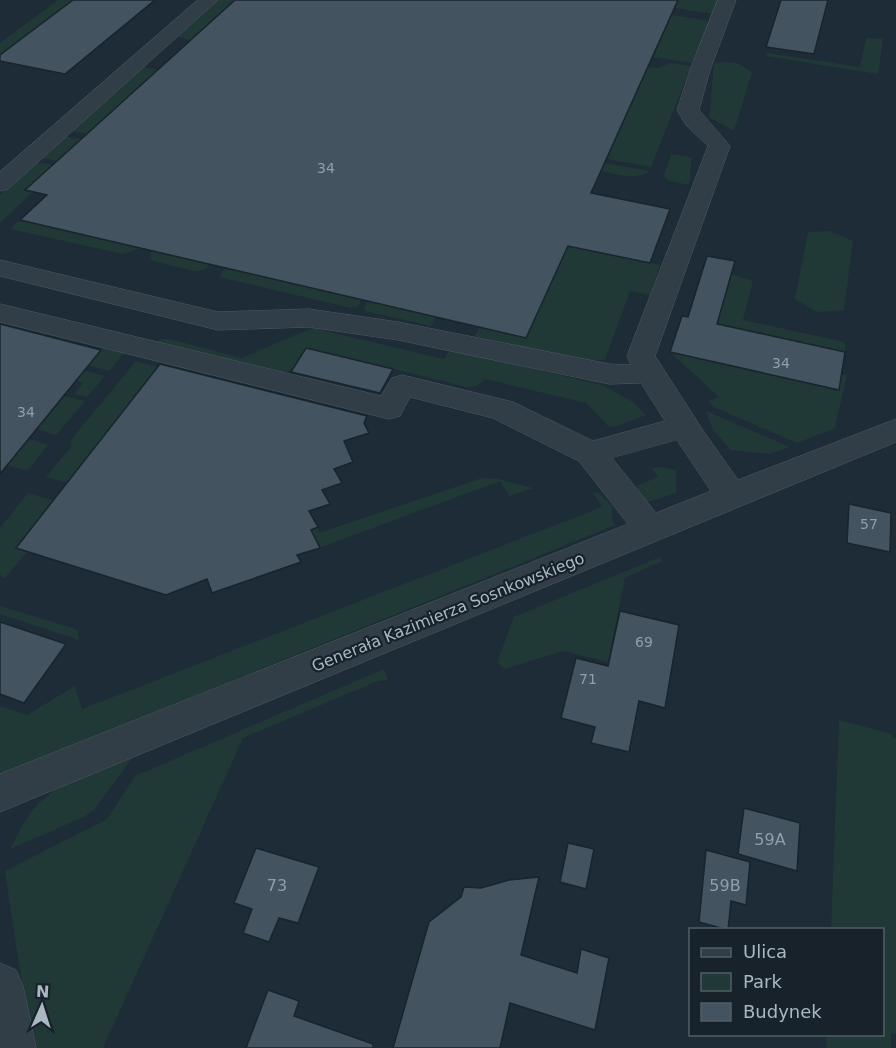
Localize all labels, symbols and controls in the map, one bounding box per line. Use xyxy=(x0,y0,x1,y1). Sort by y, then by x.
house number: 34 xyxy=(317,160,335,176)
house number: 34 xyxy=(772,355,790,371)
house number: 34 xyxy=(17,404,35,420)
house number: 57 xyxy=(860,516,878,532)
street label: Generała Kazimierza Sosnkowskiego xyxy=(309,548,587,676)
house number: 69 xyxy=(635,634,653,650)
house number: 71 xyxy=(579,671,597,687)
house number: 59A xyxy=(754,830,786,849)
house number: 73 xyxy=(267,876,287,895)
house number: 59B xyxy=(709,876,741,895)
legend xyxy=(689,928,884,1036)
text: Ulica xyxy=(743,941,787,962)
text: Park xyxy=(743,971,782,992)
north arrow xyxy=(12,976,72,1036)
text: N xyxy=(36,982,50,1001)
text: Budynek xyxy=(743,1001,822,1022)

